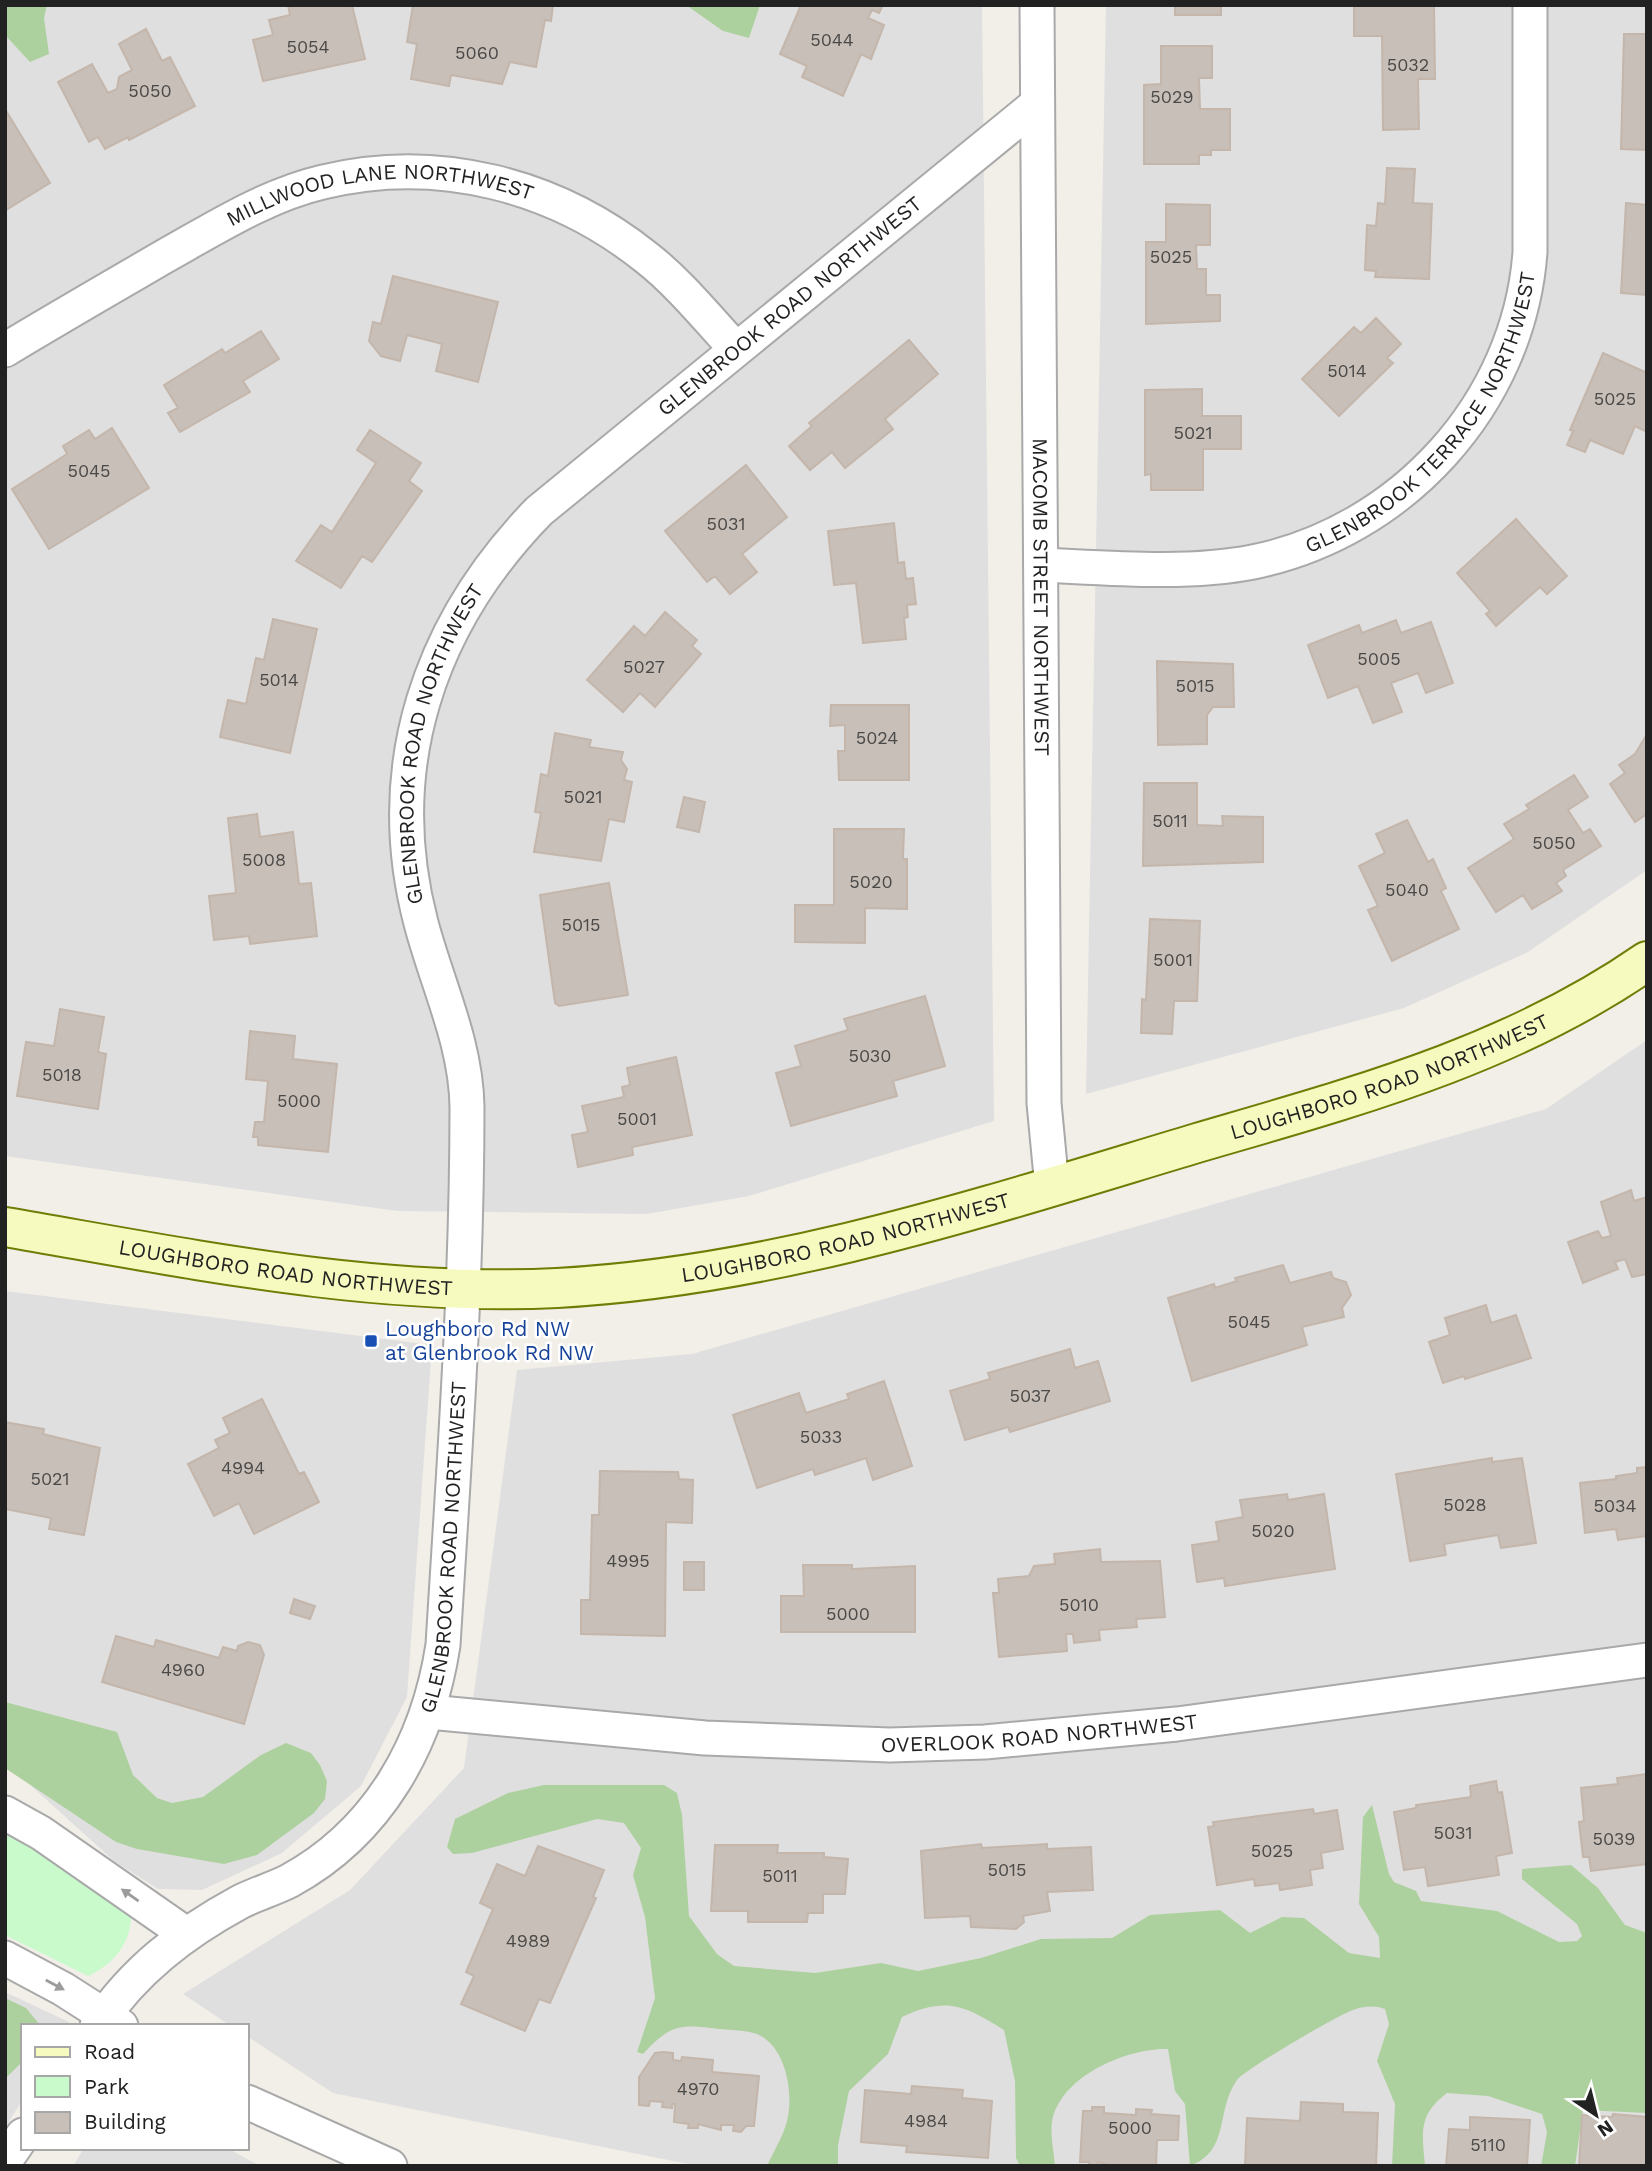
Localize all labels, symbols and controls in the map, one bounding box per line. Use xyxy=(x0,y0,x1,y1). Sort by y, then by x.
house number: 5044 xyxy=(810,29,854,50)
house number: 5054 xyxy=(286,36,330,57)
house number: 5060 xyxy=(455,42,499,63)
house number: 5032 xyxy=(1387,54,1429,75)
house number: 5050 xyxy=(128,80,172,101)
house number: 5029 xyxy=(1150,86,1194,107)
street label: MILLWOOD LANE NORTHWEST xyxy=(222,159,537,231)
street label: GLENBROOK ROAD NORTHWEST xyxy=(652,190,927,421)
house number: 5025 xyxy=(1150,246,1192,267)
street label: GLENBROOK TERRACE NORTHWEST xyxy=(1301,270,1540,558)
house number: 5014 xyxy=(1327,360,1367,381)
house number: 5025 xyxy=(1594,388,1636,409)
house number: 5021 xyxy=(1173,422,1213,443)
street label: MACOMB STREET NORTHWEST xyxy=(1028,438,1055,756)
house number: 5045 xyxy=(67,460,111,481)
house number: 5031 xyxy=(707,513,745,534)
street label: GLENBROOK ROAD NORTHWEST xyxy=(394,578,488,907)
house number: 5005 xyxy=(1357,648,1401,669)
house number: 5027 xyxy=(623,656,665,677)
house number: 5014 xyxy=(259,669,299,690)
house number: 5015 xyxy=(1175,675,1215,696)
house number: 5024 xyxy=(856,727,898,748)
house number: 5021 xyxy=(563,786,603,807)
house number: 5011 xyxy=(1152,810,1188,831)
house number: 5050 xyxy=(1532,832,1576,853)
house number: 5008 xyxy=(242,849,286,870)
house number: 5020 xyxy=(849,871,893,892)
house number: 5040 xyxy=(1385,879,1429,900)
house number: 5015 xyxy=(561,914,601,935)
house number: 5001 xyxy=(1153,949,1193,970)
street label: LOUGHBORO ROAD NORTHWEST xyxy=(1227,1008,1553,1145)
house number: 5030 xyxy=(848,1045,892,1066)
house number: 5018 xyxy=(42,1064,82,1085)
house number: 5000 xyxy=(277,1090,321,1111)
house number: 5001 xyxy=(617,1108,657,1129)
street label: LOUGHBORO ROAD NORTHWEST xyxy=(679,1187,1013,1287)
street label: LOUGHBORO ROAD NORTHWEST xyxy=(117,1234,454,1300)
house number: 5045 xyxy=(1227,1311,1271,1332)
place label: Loughboro Rd NW at Glenbrook Rd NW xyxy=(385,1316,594,1365)
marker: Loughboro Rd NW at Glenbrook Rd NW xyxy=(363,1333,379,1349)
street label: GLENBROOK ROAD NORTHWEST xyxy=(414,1381,471,1716)
house number: 5037 xyxy=(1009,1385,1051,1406)
house number: 5033 xyxy=(800,1426,842,1447)
house number: 4994 xyxy=(221,1457,265,1478)
house number: 5021 xyxy=(30,1468,70,1489)
house number: 5028 xyxy=(1443,1494,1487,1515)
house number: 5034 xyxy=(1594,1495,1636,1516)
house number: 5020 xyxy=(1251,1520,1295,1541)
house number: 4995 xyxy=(606,1550,650,1571)
house number: 5010 xyxy=(1059,1594,1099,1615)
house number: 5000 xyxy=(826,1603,870,1624)
house number: 4960 xyxy=(161,1659,205,1680)
street label: OVERLOOK ROAD NORTHWEST xyxy=(880,1708,1199,1757)
house number: 5031 xyxy=(1434,1822,1472,1843)
house number: 5039 xyxy=(1593,1828,1635,1849)
house number: 5025 xyxy=(1251,1840,1293,1861)
house number: 5015 xyxy=(987,1859,1027,1880)
house number: 5011 xyxy=(762,1865,798,1886)
one-way arrow xyxy=(121,1888,139,1902)
house number: 4989 xyxy=(506,1930,550,1951)
one-way arrow xyxy=(46,1979,65,1991)
legend xyxy=(21,2024,248,2150)
text: Road xyxy=(84,2039,135,2064)
text: Park xyxy=(84,2074,129,2099)
house number: 4970 xyxy=(677,2078,719,2099)
north arrow xyxy=(1561,2080,1631,2150)
text: Building xyxy=(84,2109,166,2134)
house number: 4984 xyxy=(904,2110,948,2131)
text: N xyxy=(1593,2115,1618,2142)
house number: 5000 xyxy=(1108,2117,1152,2138)
house number: 5110 xyxy=(1470,2134,1506,2155)

